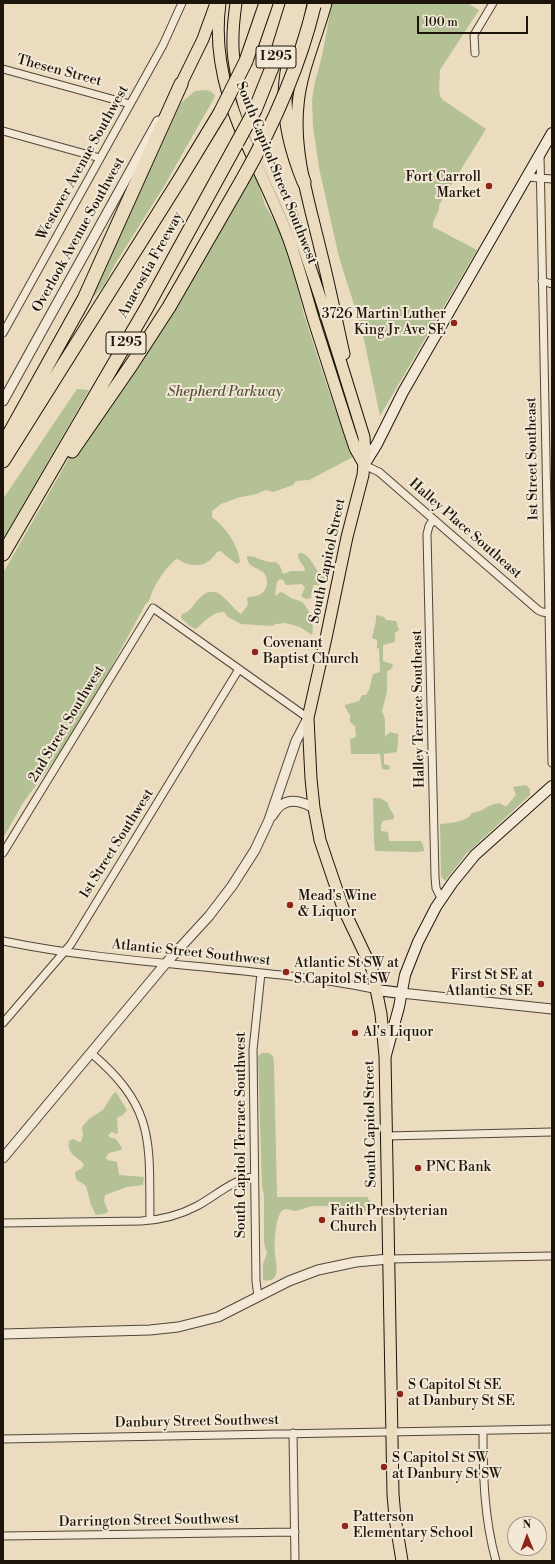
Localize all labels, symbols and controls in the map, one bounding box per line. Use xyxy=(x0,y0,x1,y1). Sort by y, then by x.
scale bar xyxy=(419,8,530,34)
text: 100 m xyxy=(424,15,458,30)
road number: I 295 xyxy=(256,46,296,68)
street label: Thesen Street xyxy=(15,52,103,90)
street label: South Capitol Street Southwest xyxy=(232,79,320,267)
street label: Westover Avenue Southwest xyxy=(33,83,133,243)
street label: Overlook Avenue Southwest xyxy=(29,154,129,316)
place label: Fort Carroll Market xyxy=(406,170,481,202)
marker: Fort Carroll Market xyxy=(484,181,494,191)
street label: Anacostia Freeway xyxy=(115,209,187,321)
place label: 3726 Martin Luther King Jr Ave SE xyxy=(322,307,446,340)
marker: 3726 Martin Luther King Jr Ave SE xyxy=(449,318,459,328)
road number: I 295 xyxy=(106,332,146,354)
park label: Shepherd Parkway xyxy=(167,385,283,401)
street label: 1st Street Southeast xyxy=(524,397,542,521)
street label: Halley Place Southeast xyxy=(405,475,525,583)
street label: South Capitol Street xyxy=(307,497,349,625)
street label: Halley Terrace Southeast xyxy=(409,630,429,788)
place label: Covenant Baptist Church xyxy=(263,636,359,668)
marker: Covenant Baptist Church xyxy=(250,647,260,657)
street label: 2nd Street Southwest xyxy=(26,663,108,785)
street label: 1st Street Southwest xyxy=(76,786,158,902)
place label: Mead's Wine & Liquor xyxy=(298,889,377,922)
marker: Mead's Wine & Liquor xyxy=(285,900,295,910)
street label: Atlantic Street Southwest xyxy=(111,936,271,970)
place label: Atlantic St SW at S Capitol St SW xyxy=(294,956,399,988)
marker: Atlantic St SW at S Capitol St SW xyxy=(281,967,291,977)
place label: First St SE at Atlantic St SE xyxy=(446,968,533,1000)
marker: First St SE at Atlantic St SE xyxy=(536,979,546,989)
place label: Al's Liquor xyxy=(363,1025,433,1041)
marker: Al's Liquor xyxy=(350,1028,360,1038)
street label: South Capitol Terrace Southwest xyxy=(234,1032,250,1238)
street label: South Capitol Street xyxy=(361,1060,381,1188)
place label: PNC Bank xyxy=(426,1160,491,1176)
marker: PNC Bank xyxy=(413,1163,423,1173)
place label: Faith Presbyterian Church xyxy=(330,1204,448,1236)
marker: Faith Presbyterian Church xyxy=(317,1215,327,1225)
place label: S Capitol St SE at Danbury St SE xyxy=(408,1378,515,1410)
marker: S Capitol St SE at Danbury St SE xyxy=(395,1389,405,1399)
street label: Danbury Street Southwest xyxy=(115,1412,279,1432)
place label: S Capitol St SW at Danbury St SW xyxy=(392,1451,502,1484)
marker: S Capitol St SW at Danbury St SW xyxy=(379,1462,389,1472)
place label: Patterson Elementary School xyxy=(353,1510,473,1542)
street label: Darrington Street Southwest xyxy=(58,1511,240,1531)
north arrow xyxy=(507,1516,547,1556)
text: N xyxy=(522,1518,531,1532)
marker: Patterson Elementary School xyxy=(340,1521,350,1531)

